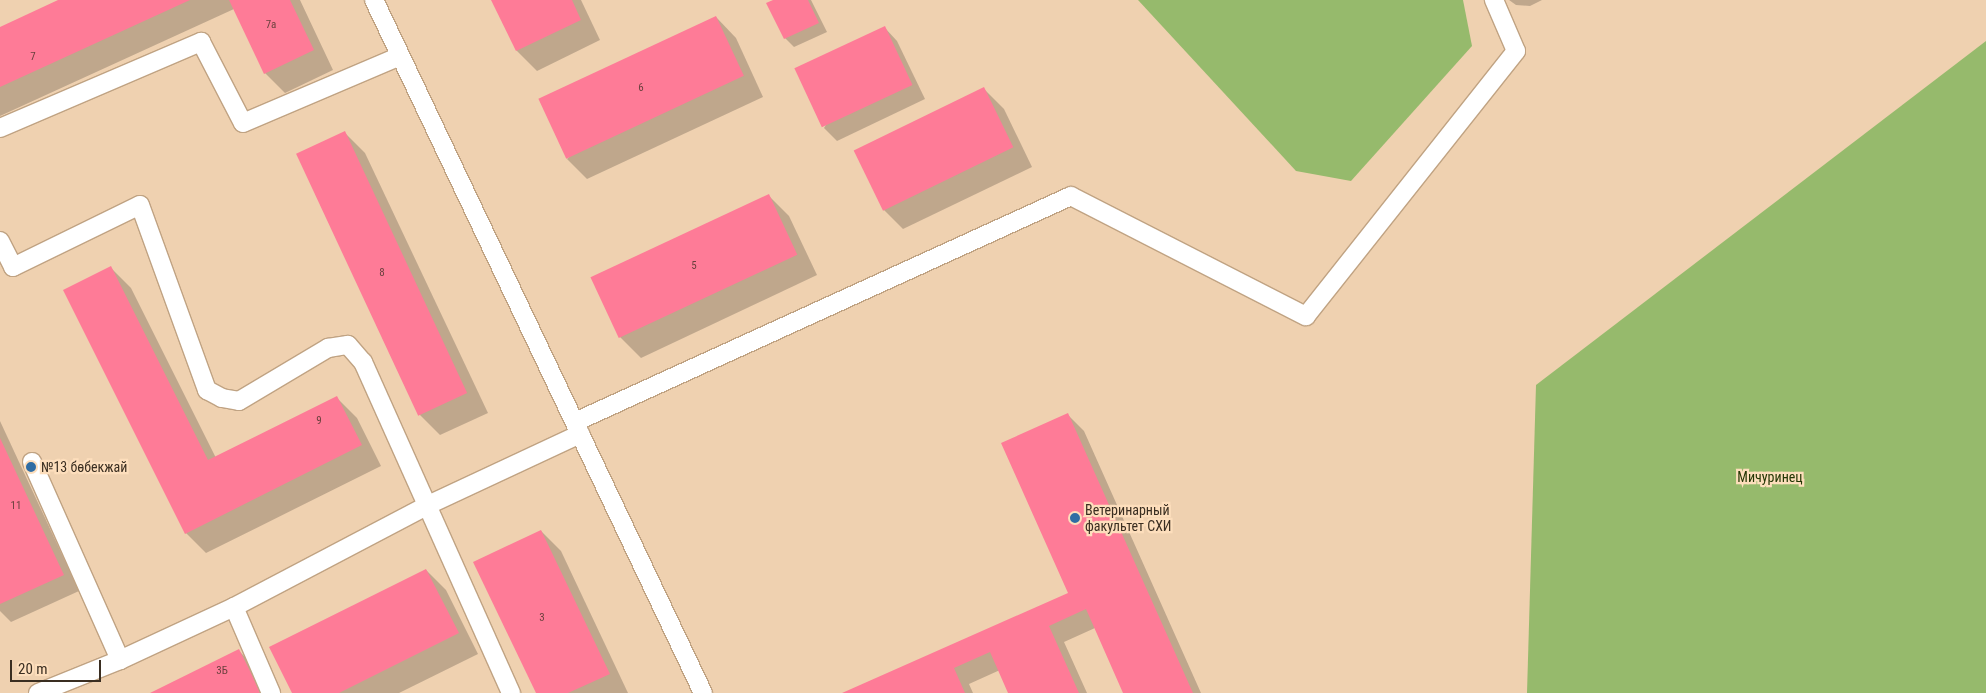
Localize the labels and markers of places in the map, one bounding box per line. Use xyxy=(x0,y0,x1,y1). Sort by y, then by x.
place label: №13 бөбекжай xyxy=(41,459,127,475)
marker: №13 бөбекжай xyxy=(25,461,37,473)
place label: Ветеринарный факультет СХИ xyxy=(1085,502,1172,534)
marker: Ветеринарный факультет СХИ xyxy=(1069,512,1081,524)

